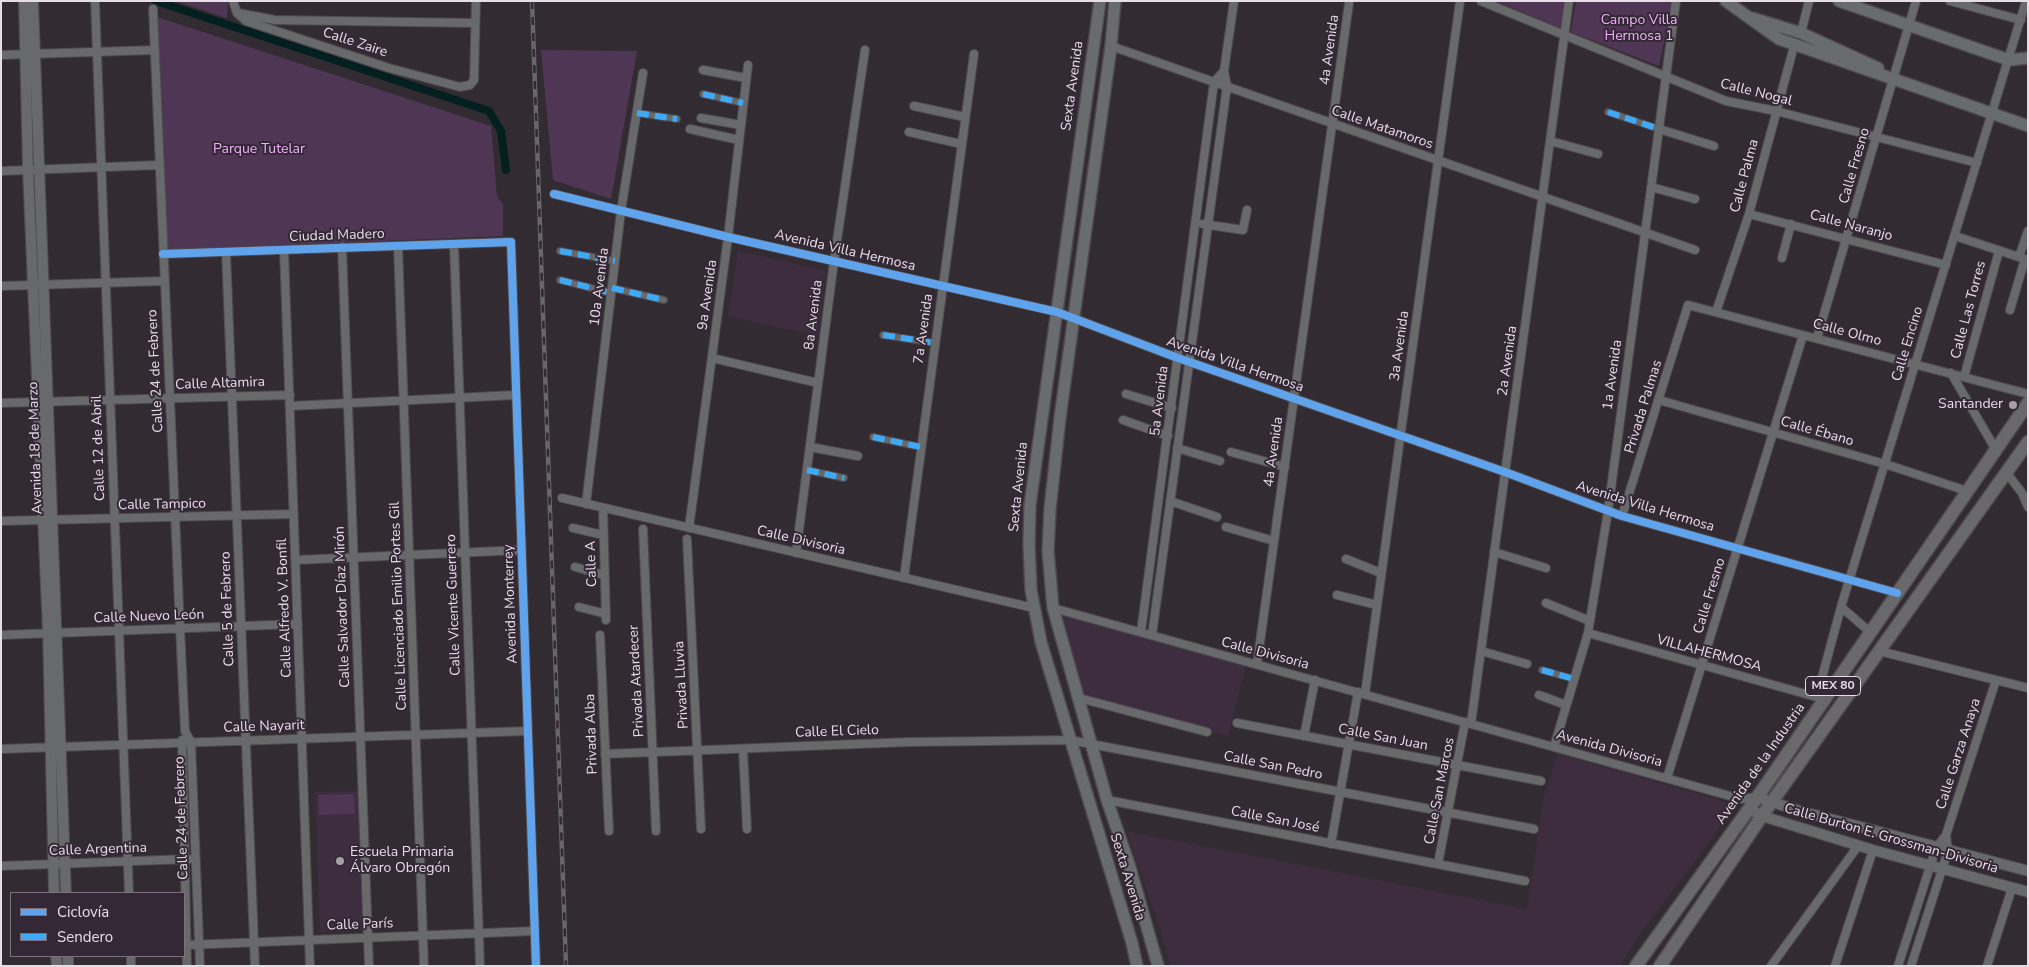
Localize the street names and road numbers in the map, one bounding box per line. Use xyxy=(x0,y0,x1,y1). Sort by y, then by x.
street label: 4a Avenida xyxy=(1317,14,1343,86)
street label: Calle Zaire xyxy=(321,25,389,61)
street label: Sexta Avenida xyxy=(1058,40,1088,132)
street label: Calle Nogal xyxy=(1718,76,1794,110)
street label: Calle Matamoros xyxy=(1329,103,1435,153)
street label: Calle Fresno xyxy=(1836,126,1874,206)
street label: Calle Palma xyxy=(1727,137,1763,215)
street label: Calle Naranjo xyxy=(1808,207,1894,245)
street label: Ciudad Madero xyxy=(289,226,385,246)
street label: Avenida Villa Hermosa xyxy=(773,227,917,275)
street label: 10a Avenida xyxy=(587,247,613,327)
street label: 9a Avenida xyxy=(695,259,721,331)
street label: Calle Las Torres xyxy=(1948,259,1990,361)
street label: 8a Avenida xyxy=(801,279,827,351)
street label: 7a Avenida xyxy=(911,293,937,365)
street label: Calle Encino xyxy=(1889,305,1927,383)
street label: Calle 24 de Febrero xyxy=(144,309,168,433)
street label: 3a Avenida xyxy=(1387,310,1413,382)
street label: Calle Olmo xyxy=(1811,316,1883,350)
street label: 2a Avenida xyxy=(1495,325,1521,397)
street label: Avenida Villa Hermosa xyxy=(1164,334,1306,396)
street label: 1a Avenida xyxy=(1600,339,1626,411)
street label: Privada Palmas xyxy=(1622,358,1666,456)
street label: 5a Avenida xyxy=(1147,365,1173,437)
street label: Calle Altamira xyxy=(175,374,265,394)
street label: Avenida 18 de Marzo xyxy=(25,381,47,515)
street label: Calle 12 de Abril xyxy=(89,395,109,501)
street label: Calle Ébano xyxy=(1778,414,1856,450)
street label: 4a Avenida xyxy=(1261,416,1287,488)
street label: Sexta Avenida xyxy=(1006,441,1032,533)
street label: Avenida Villa Hermosa xyxy=(1574,478,1716,536)
street label: Calle Tampico xyxy=(118,496,206,514)
street label: Calle Licenciado Emilio Portes Gil xyxy=(387,501,411,711)
street label: Calle Divisoria xyxy=(755,523,847,559)
street label: Calle Salvador Díaz Mirón xyxy=(332,526,354,688)
street label: Calle Vicente Guerrero xyxy=(443,534,465,676)
street label: Calle Alfredo V. Bonfil xyxy=(274,538,296,678)
street label: Calle A xyxy=(583,541,601,587)
street label: Avenida Monterrey xyxy=(501,544,521,664)
street label: Calle 5 de Febrero xyxy=(218,551,238,667)
street label: Calle Fresno xyxy=(1691,556,1729,636)
street label: Calle Nuevo León xyxy=(93,607,205,627)
street label: Privada Atardecer xyxy=(626,624,648,738)
street label: VILLAHERMOSA xyxy=(1655,632,1763,676)
street label: Calle Divisoria xyxy=(1219,634,1311,674)
street label: Privada Lluvia xyxy=(671,641,693,729)
road number: MEX 80 xyxy=(1806,676,1860,696)
street label: Privada Alba xyxy=(582,693,602,775)
street label: Calle Garza Anaya xyxy=(1933,696,1985,812)
street label: Avenida de la Industria xyxy=(1713,700,1809,828)
street label: Calle Nayarit xyxy=(223,717,305,737)
street label: Calle San Juan xyxy=(1337,721,1429,755)
street label: Calle El Cielo xyxy=(795,722,879,742)
street label: Avenida Divisoria xyxy=(1554,727,1664,771)
street label: Calle San Marcos xyxy=(1421,736,1459,846)
street label: Calle San Pedro xyxy=(1222,748,1324,784)
street label: Calle 24 de Febrero xyxy=(171,756,193,880)
street label: Calle Burton E. Grossman-Divisoria xyxy=(1782,800,2000,878)
street label: Calle San José xyxy=(1229,803,1321,837)
street label: Sexta Avenida xyxy=(1106,831,1148,923)
street label: Calle Argentina xyxy=(49,840,147,860)
street label: Calle París xyxy=(326,915,394,935)

